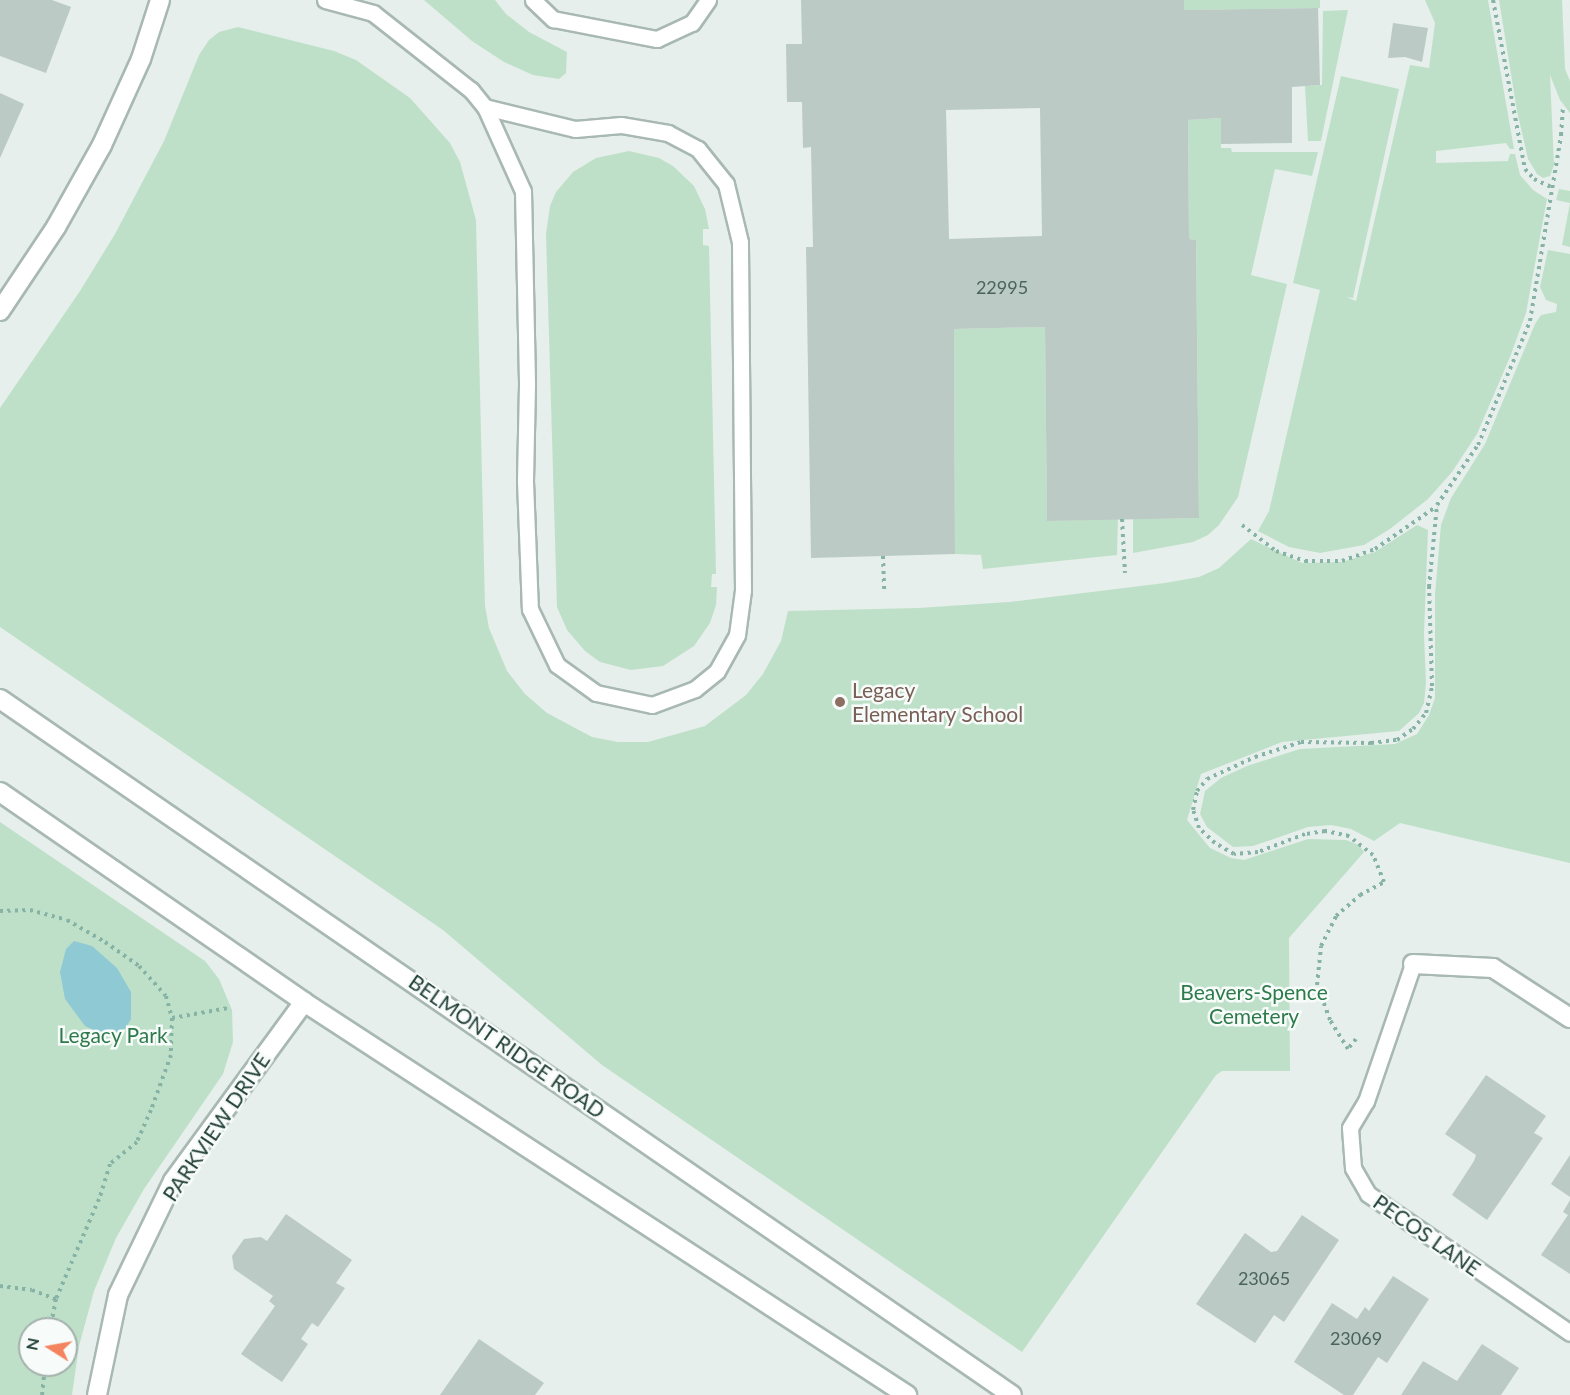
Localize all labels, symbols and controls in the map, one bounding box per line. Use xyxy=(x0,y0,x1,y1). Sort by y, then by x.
house number: 22995 xyxy=(976,276,1028,298)
place label: Legacy Elementary School xyxy=(852,677,1024,727)
marker: Legacy Elementary School xyxy=(833,695,847,709)
street label: BELMONT RIDGE ROAD xyxy=(404,969,610,1123)
park label: Beavers-Spence Cemetery xyxy=(1180,979,1328,1029)
park label: Legacy Park xyxy=(58,1022,168,1048)
street label: PARKVIEW DRIVE xyxy=(157,1048,275,1206)
street label: PECOS LANE xyxy=(1369,1189,1485,1281)
house number: 23065 xyxy=(1238,1267,1290,1289)
north arrow xyxy=(18,1317,78,1377)
house number: 23069 xyxy=(1330,1327,1382,1349)
text: N xyxy=(21,1336,42,1352)

